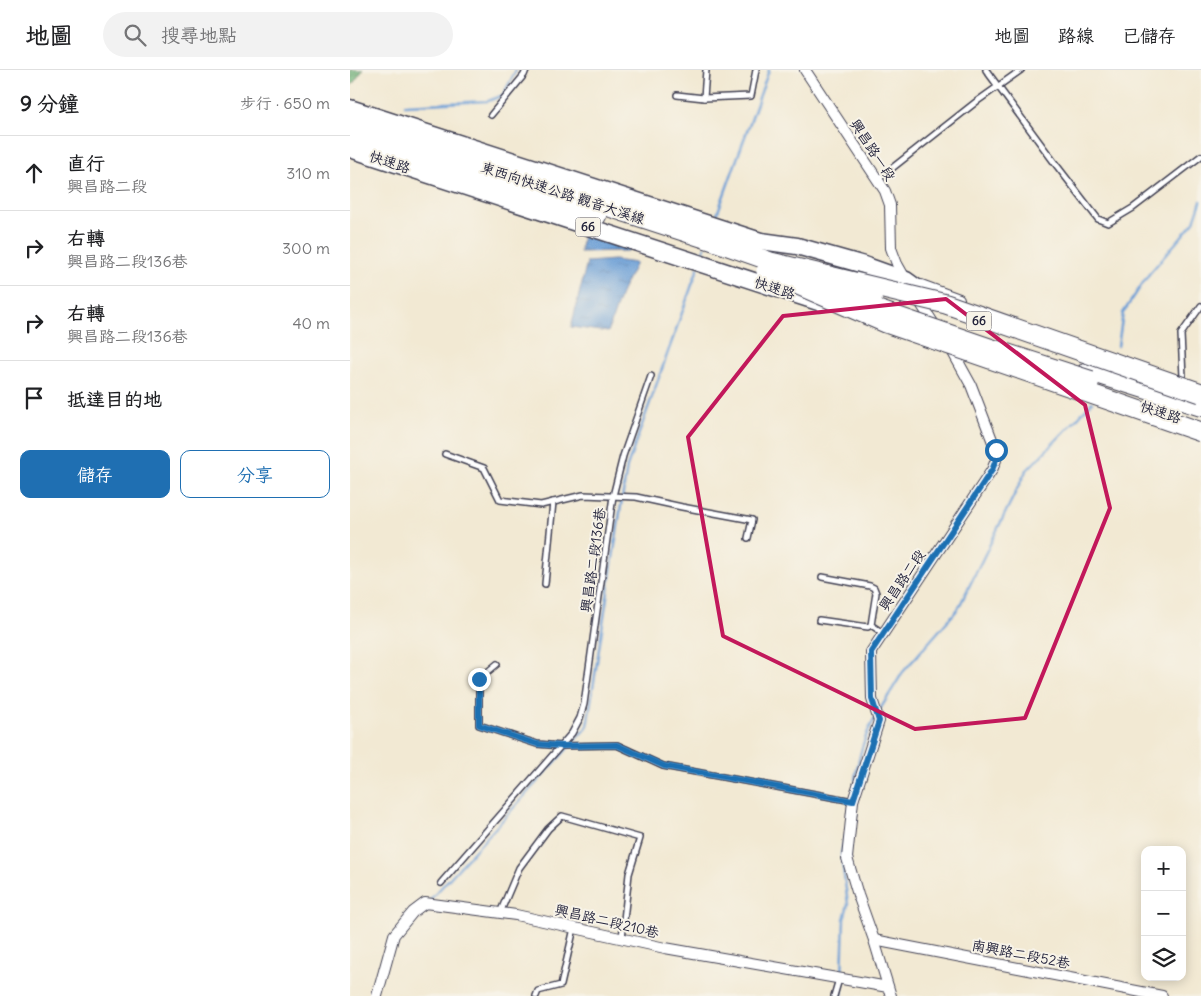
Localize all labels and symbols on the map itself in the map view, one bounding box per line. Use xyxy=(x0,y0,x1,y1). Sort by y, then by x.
street label: 興昌路一段 xyxy=(846,116,900,184)
street label: 快速路 xyxy=(367,147,413,177)
street label: 東西向快速公路 觀音大溪線 xyxy=(479,158,647,228)
road number: 66 xyxy=(576,218,600,236)
street label: 快速路 xyxy=(752,273,798,303)
road number: 66 xyxy=(966,312,992,330)
street label: 快速路 xyxy=(1138,397,1184,427)
route start xyxy=(985,439,1008,462)
street label: 興昌路二段136巷 xyxy=(577,505,609,614)
street label: 興昌路二段 xyxy=(875,546,929,614)
route end xyxy=(468,668,491,691)
street label: 興昌路二段210巷 xyxy=(553,900,662,942)
street label: 南興路二段52巷 xyxy=(970,936,1073,973)

